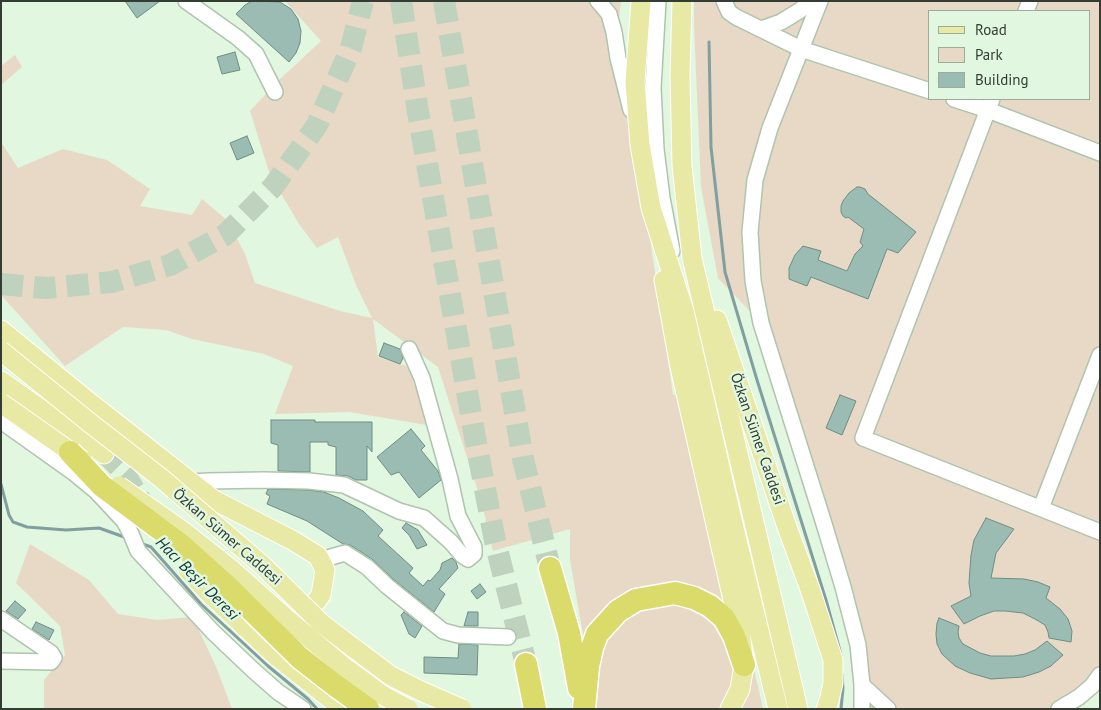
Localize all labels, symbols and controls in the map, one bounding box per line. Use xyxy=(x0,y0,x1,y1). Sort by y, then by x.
legend xyxy=(928,10,1091,100)
text: Road xyxy=(975,20,1007,39)
text: Park xyxy=(975,45,1003,64)
text: Building xyxy=(975,70,1029,89)
street label: Özkan Sümer Caddesi xyxy=(726,371,788,507)
street label: Özkan Sümer Caddesi xyxy=(169,485,285,589)
water label: Hacı Beşir Deresi xyxy=(151,533,243,625)

